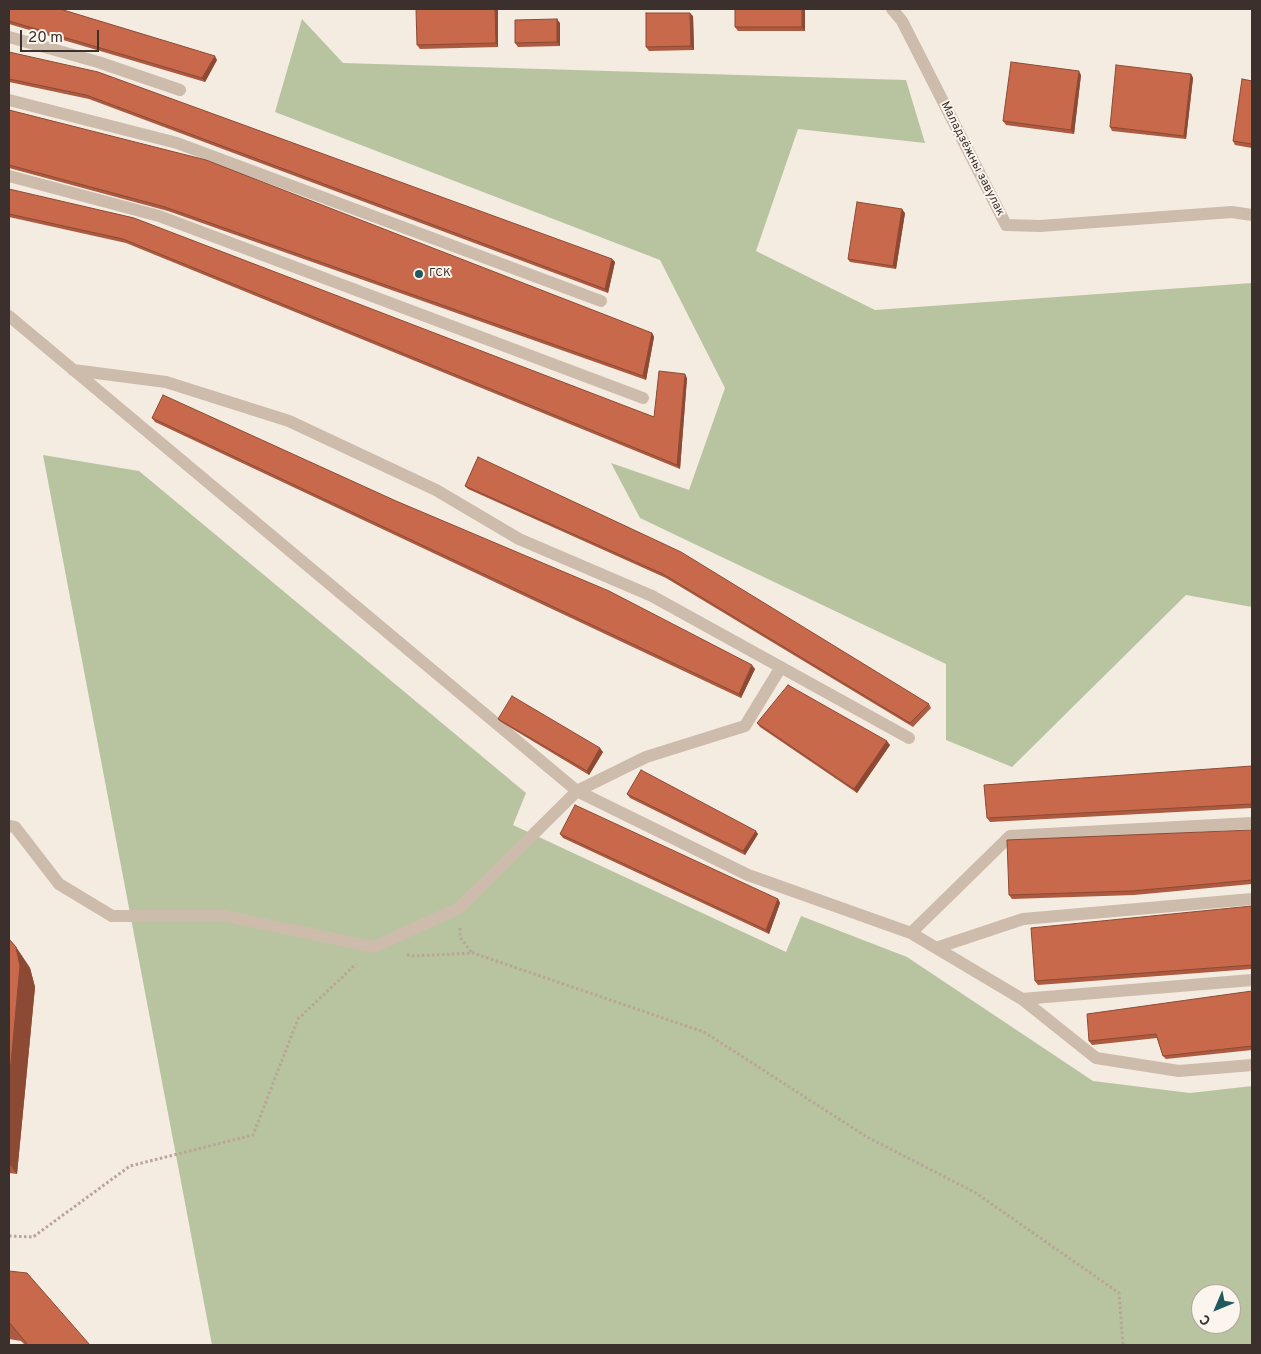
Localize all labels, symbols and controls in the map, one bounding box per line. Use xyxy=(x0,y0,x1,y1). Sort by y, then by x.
scale bar xyxy=(22,20,101,52)
text: 20 m xyxy=(28,29,63,48)
street label: Маладзёжны завулак xyxy=(937,99,1007,219)
place label: ГСК xyxy=(429,267,451,281)
marker: ГСК xyxy=(413,268,425,280)
north arrow xyxy=(1191,1284,1241,1334)
text: С xyxy=(1197,1310,1215,1328)

